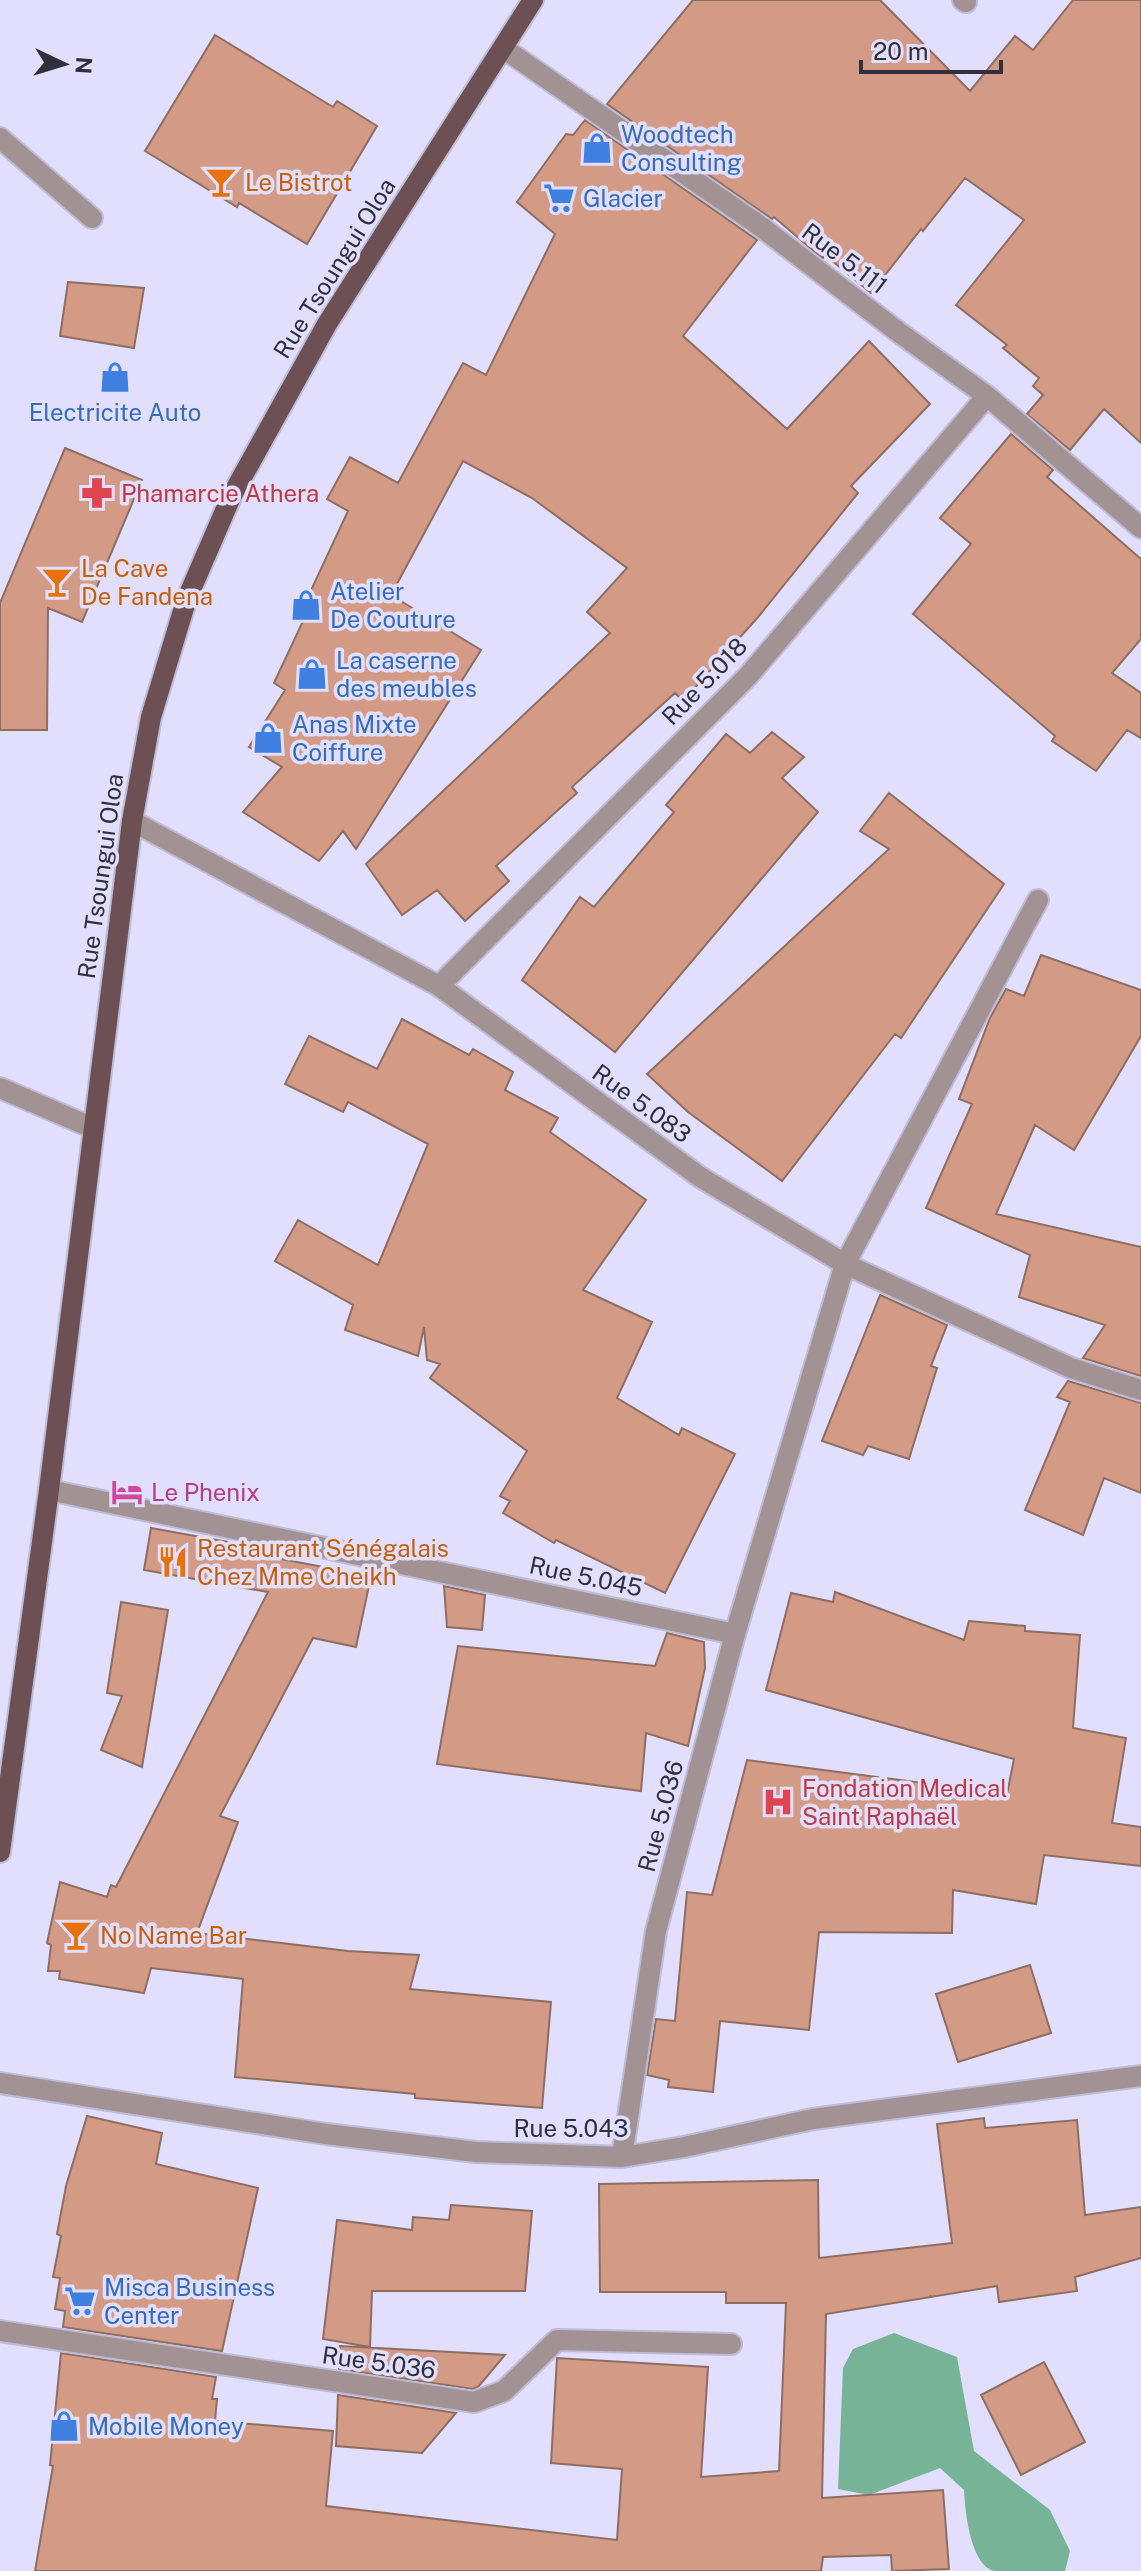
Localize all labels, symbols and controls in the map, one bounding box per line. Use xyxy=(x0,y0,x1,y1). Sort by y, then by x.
north arrow xyxy=(24,24,104,104)
scale bar xyxy=(861,24,1001,74)
text: 20 m xyxy=(873,37,929,65)
text: N xyxy=(70,56,98,75)
place label: Woodtech Consulting xyxy=(621,120,742,176)
shop icon: Woodtech Consulting xyxy=(580,131,614,165)
bar icon: Le Bistrot xyxy=(204,165,238,199)
place label: Le Bistrot xyxy=(245,168,352,196)
street label: Rue Tsoungui Oloa xyxy=(267,173,401,363)
supermarket icon: Glacier xyxy=(542,181,576,215)
place label: Glacier xyxy=(583,184,663,212)
street label: Rue 5.111 xyxy=(797,217,893,299)
shop icon: Electricite Auto xyxy=(98,360,132,394)
place label: Electricite Auto xyxy=(29,398,201,426)
pharmacy icon: Phamarcie Athera xyxy=(80,476,114,510)
place label: Phamarcie Athera xyxy=(121,479,319,507)
place label: La Cave De Fandena xyxy=(81,554,213,610)
bar icon: La Cave De Fandena xyxy=(40,565,74,599)
place label: Atelier De Couture xyxy=(330,577,456,633)
shop icon: Atelier De Couture xyxy=(289,588,323,622)
street label: Rue 5.018 xyxy=(656,632,752,730)
place label: La caserne des meubles xyxy=(336,646,477,702)
shop icon: La caserne des meubles xyxy=(295,657,329,691)
place label: Anas Mixte Coiffure xyxy=(292,710,417,766)
shop icon: Anas Mixte Coiffure xyxy=(251,721,285,755)
street label: Rue Tsoungui Oloa xyxy=(72,772,128,980)
street label: Rue 5.083 xyxy=(587,1058,697,1148)
hotel icon: Le Phenix xyxy=(110,1475,144,1509)
place label: Le Phenix xyxy=(151,1478,260,1506)
place label: Restaurant Sénégalais Chez Mme Cheikh xyxy=(197,1534,449,1590)
restaurant icon: Restaurant Sénégalais Chez Mme Cheikh xyxy=(156,1545,190,1579)
street label: Rue 5.045 xyxy=(527,1550,645,1602)
street label: Rue 5.036 xyxy=(632,1757,688,1875)
place label: Fondation Medical Saint Raphaël xyxy=(802,1774,1007,1830)
hospital icon: Fondation Medical Saint Raphaël xyxy=(761,1785,795,1819)
bar icon: No Name Bar xyxy=(59,1918,93,1952)
place label: No Name Bar xyxy=(100,1921,247,1949)
street label: Rue 5.043 xyxy=(514,2114,628,2142)
place label: Misca Business Center xyxy=(104,2273,275,2329)
supermarket icon: Misca Business Center xyxy=(63,2284,97,2318)
street label: Rue 5.036 xyxy=(320,2340,438,2384)
shop icon: Mobile Money xyxy=(47,2409,81,2443)
place label: Mobile Money xyxy=(88,2412,244,2440)

